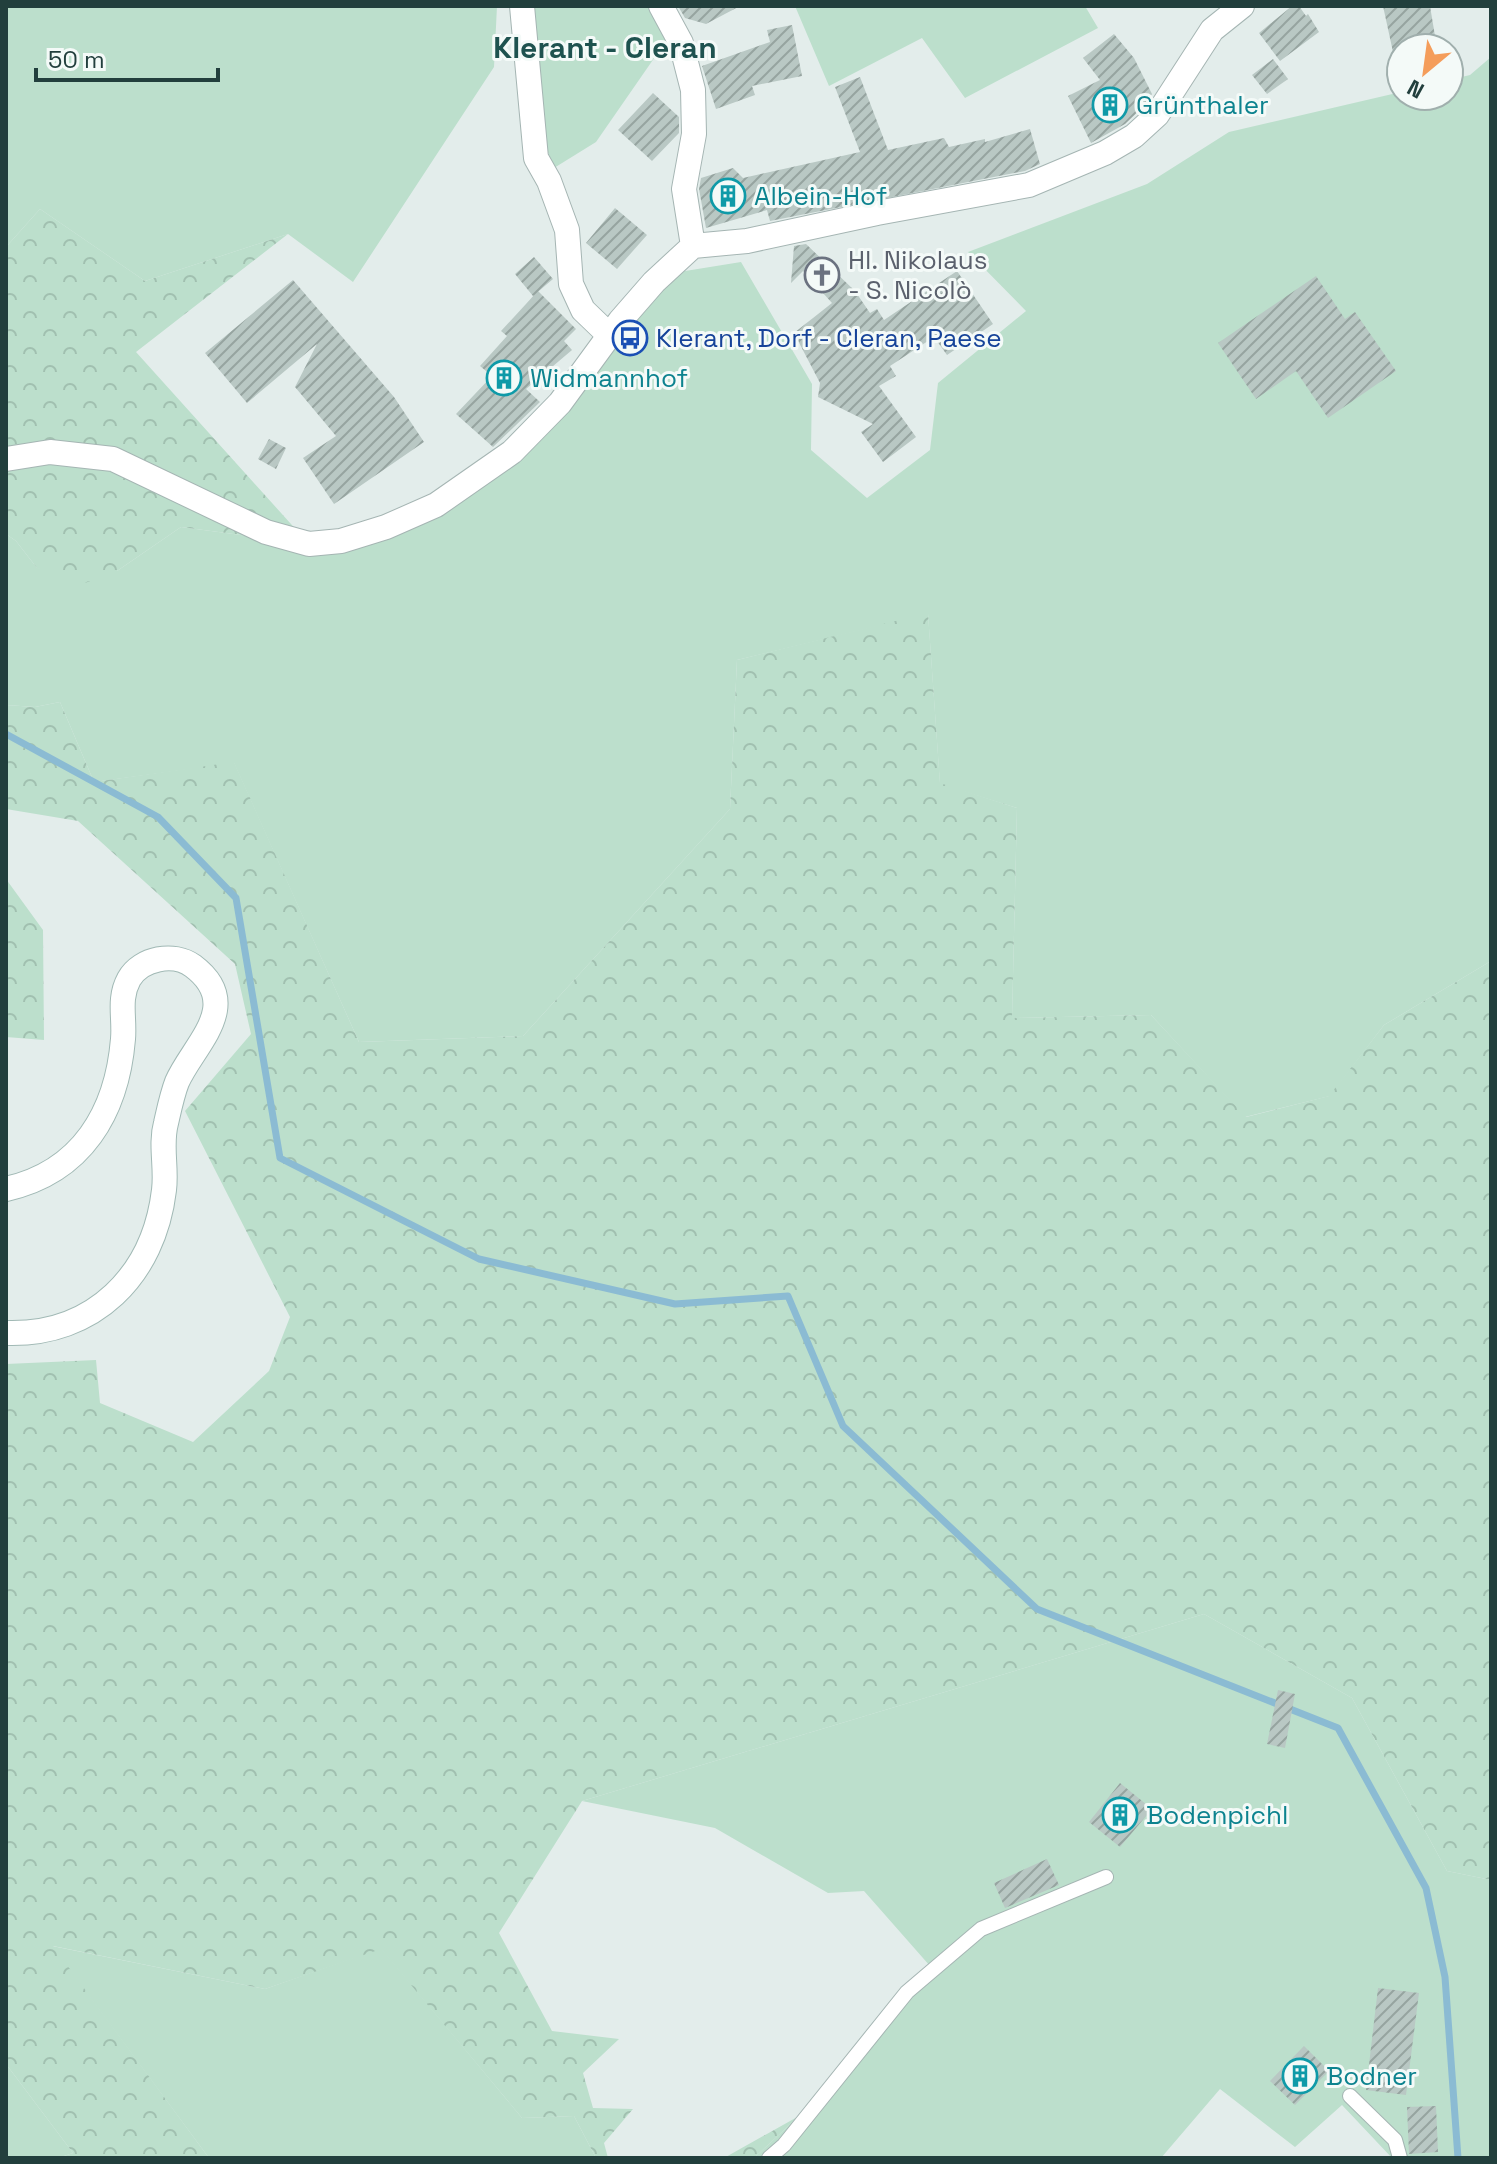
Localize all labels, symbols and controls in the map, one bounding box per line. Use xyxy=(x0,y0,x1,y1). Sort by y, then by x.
district label: Klerant - Cleran xyxy=(493,28,717,67)
scale bar xyxy=(36,32,218,82)
north arrow xyxy=(1385,32,1465,112)
text: 50 m xyxy=(48,44,105,75)
text: N xyxy=(1402,74,1429,105)
building icon: Grünthaler xyxy=(1091,86,1129,124)
place label: Grünthaler xyxy=(1136,88,1269,122)
building icon: Albein-Hof xyxy=(709,177,747,215)
place label: Albein-Hof xyxy=(754,179,887,213)
place label: Hl. Nikolaus - S. Nicolò xyxy=(848,243,987,307)
church icon: Hl. Nikolaus - S. Nicolò xyxy=(803,256,841,294)
bus stop icon: Klerant, Dorf - Cleran, Paese xyxy=(611,319,649,357)
place label: Klerant, Dorf - Cleran, Paese xyxy=(656,321,1002,355)
building icon: Widmannhof xyxy=(485,359,523,397)
place label: Widmannhof xyxy=(530,361,688,395)
building icon: Bodenpichl xyxy=(1101,1796,1139,1834)
place label: Bodenpichl xyxy=(1146,1798,1288,1832)
building icon: Bodner xyxy=(1281,2057,1319,2095)
place label: Bodner xyxy=(1326,2059,1417,2093)

